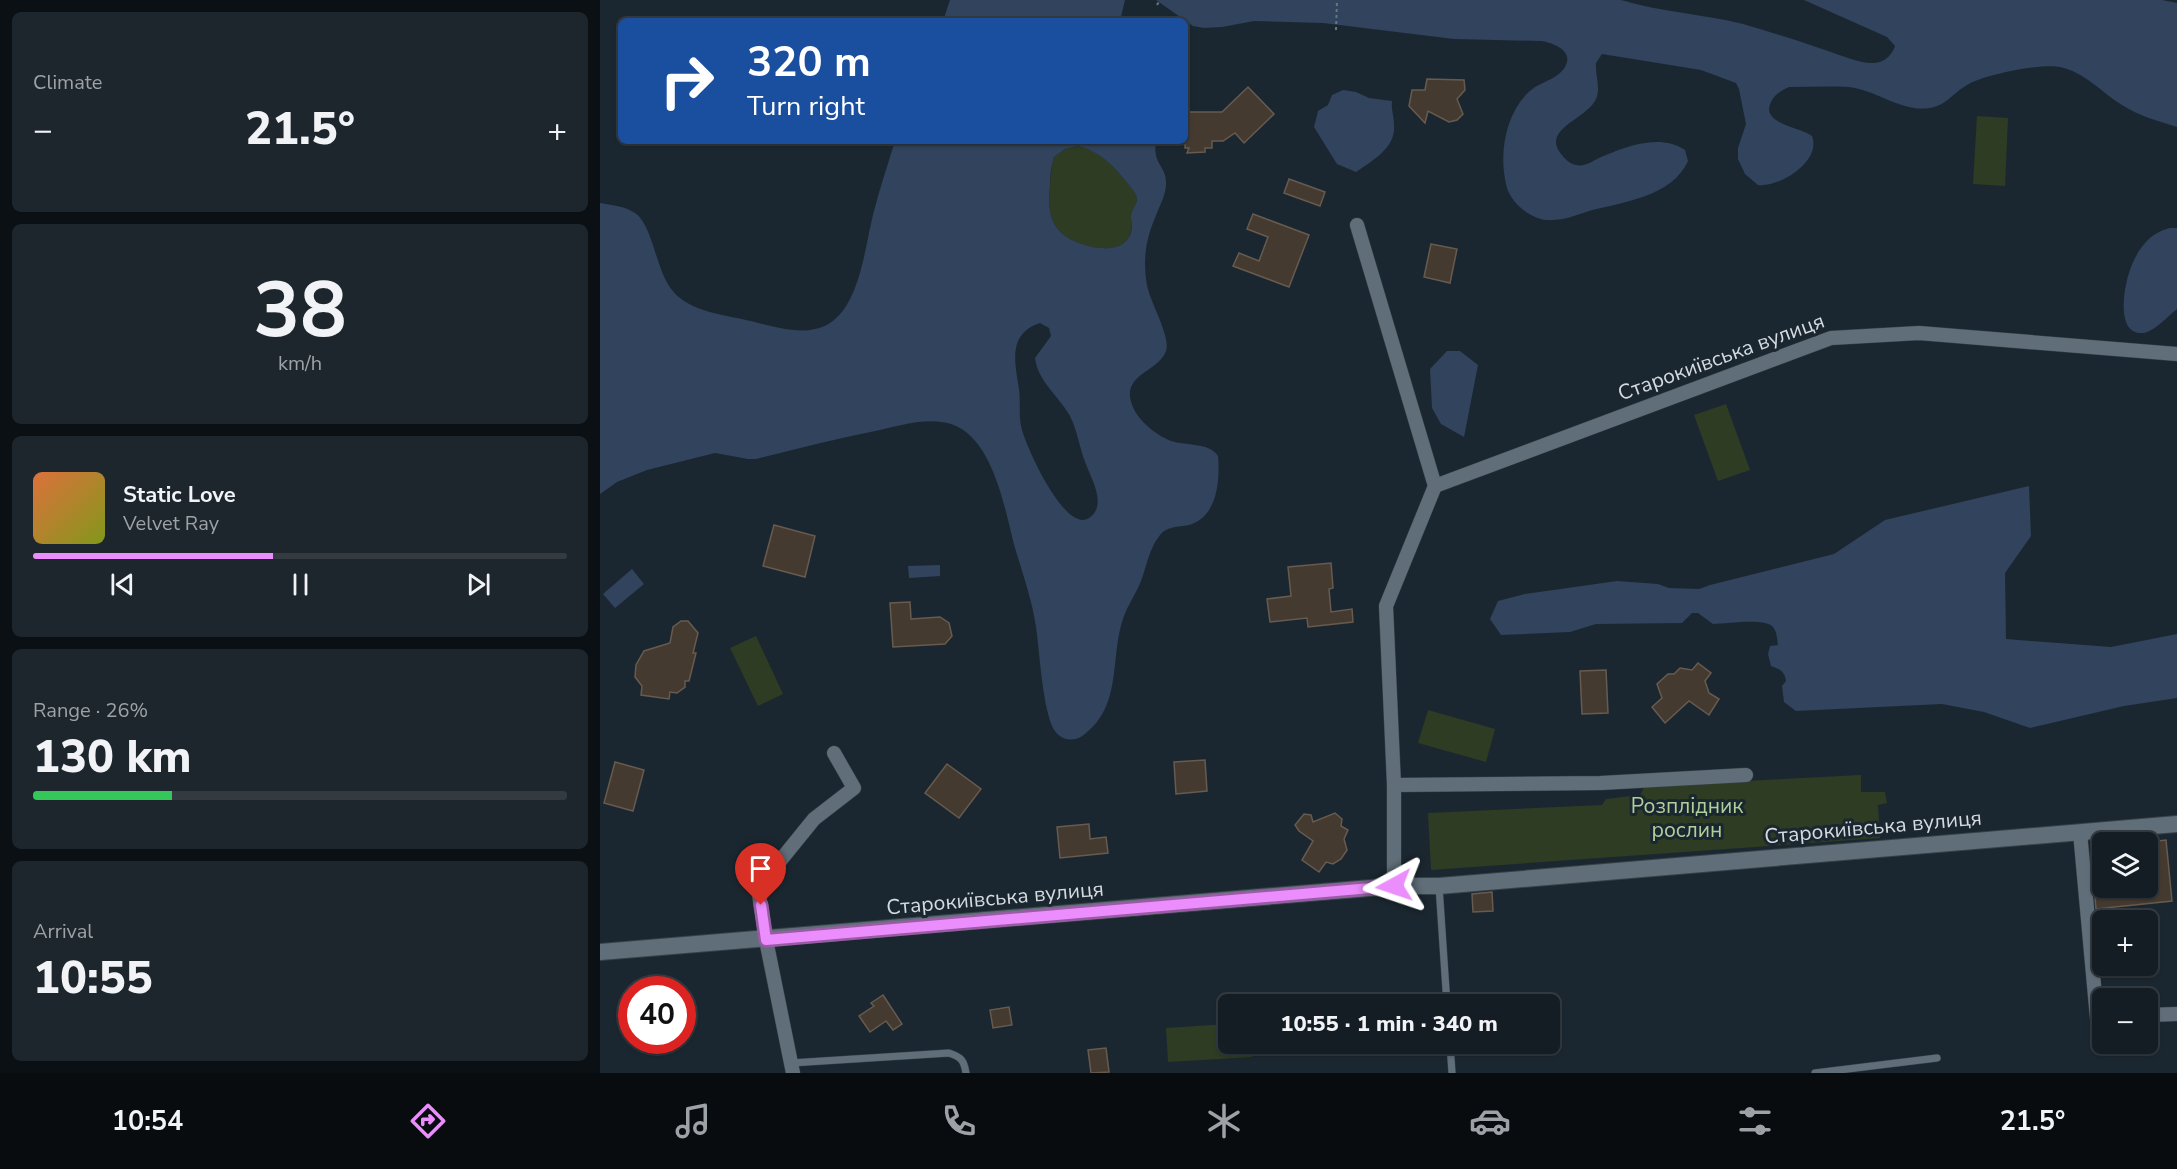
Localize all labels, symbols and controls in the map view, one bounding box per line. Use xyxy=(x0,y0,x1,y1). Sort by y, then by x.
text: 320 m xyxy=(747,34,871,91)
icon: right xyxy=(648,42,726,120)
text: Climate xyxy=(33,69,102,96)
text: Turn right xyxy=(747,88,865,125)
text: 21.5° xyxy=(245,99,355,160)
text: − xyxy=(33,108,53,153)
text: + xyxy=(547,108,567,153)
text: 38 xyxy=(253,257,347,364)
street label: Старокиївська вулиця xyxy=(1614,307,1828,407)
text: km/h xyxy=(278,350,322,377)
text: Static Love xyxy=(123,480,236,510)
text: Velvet Ray xyxy=(123,510,219,537)
icon: previous xyxy=(106,568,139,601)
icon: pause xyxy=(284,568,317,601)
icon: next xyxy=(462,568,495,601)
text: Range · 26% xyxy=(33,697,148,724)
text: 130 km xyxy=(33,727,192,788)
park label: Розплідник рослин xyxy=(1631,792,1744,844)
street label: Старокиївська вулиця xyxy=(1763,804,1983,850)
map controls xyxy=(2092,832,2158,1054)
button: layers xyxy=(2092,832,2158,898)
pin xyxy=(735,843,786,905)
icon: arrive xyxy=(744,852,777,885)
position arrow xyxy=(1362,854,1426,918)
street label: Старокиївська вулиця xyxy=(885,875,1105,921)
button: + xyxy=(2092,910,2158,976)
text: Arrival xyxy=(33,918,93,945)
text: 10:55 xyxy=(33,948,153,1009)
speed limit sign: 40 xyxy=(618,976,696,1054)
button: − xyxy=(2092,988,2158,1054)
text: 10:55 · 1 min · 340 m xyxy=(1280,1009,1498,1039)
icon: directions xyxy=(407,1100,449,1142)
icon: music xyxy=(672,1100,714,1142)
icon: phone xyxy=(938,1100,980,1142)
icon: climate xyxy=(1203,1100,1245,1142)
icon: car xyxy=(1469,1100,1511,1142)
icon: filters xyxy=(1734,1100,1776,1142)
text: 10:54 xyxy=(112,1103,183,1140)
text: 21.5° xyxy=(2000,1103,2065,1140)

